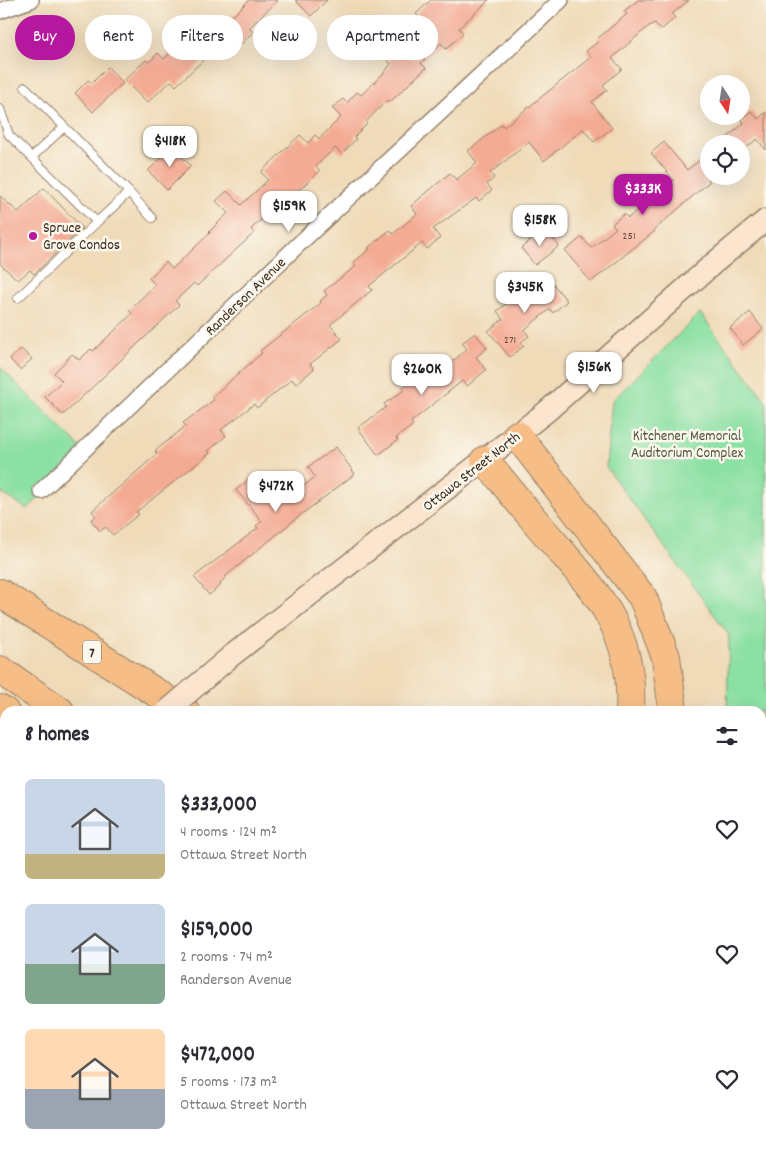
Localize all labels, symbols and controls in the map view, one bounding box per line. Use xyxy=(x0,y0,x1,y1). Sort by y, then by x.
chip: Buy xyxy=(15,15,75,60)
chip: Rent xyxy=(85,15,152,60)
chip: Filters xyxy=(162,15,243,60)
chip: New xyxy=(253,15,317,60)
chip: Apartment xyxy=(327,15,438,60)
north arrow xyxy=(700,75,750,125)
map controls xyxy=(700,75,750,185)
pin: $418K xyxy=(135,126,205,168)
text: $418K xyxy=(154,130,186,153)
button: locate xyxy=(700,135,750,185)
pin: $333K xyxy=(608,174,678,216)
text: $333K xyxy=(625,178,661,201)
pin: $159K xyxy=(254,190,324,233)
text: $159K xyxy=(272,195,306,218)
pin: $158K xyxy=(505,204,575,247)
text: $158K xyxy=(524,209,556,232)
place label: Spruce Grove Condos xyxy=(43,218,120,257)
house number: 251 xyxy=(622,228,636,245)
marker: Spruce Grove Condos xyxy=(27,230,39,242)
street label: Randerson Avenue xyxy=(201,253,292,342)
pin: $345K xyxy=(490,272,560,314)
text: $345K xyxy=(507,276,543,299)
house number: 271 xyxy=(504,332,516,349)
pin: $156K xyxy=(559,352,629,394)
pin: $260K xyxy=(387,354,457,396)
text: $156K xyxy=(577,356,611,379)
text: $260K xyxy=(402,358,442,381)
park label: Kitchener Memorial Auditorium Complex xyxy=(631,426,744,465)
street label: Ottawa Street North xyxy=(419,427,526,518)
pin: $472K xyxy=(241,470,311,513)
text: $472K xyxy=(258,475,294,498)
road number: 7 xyxy=(83,640,101,664)
text: 8 homes xyxy=(25,721,90,751)
icon: filters xyxy=(713,722,741,750)
text: $333,000 xyxy=(180,791,257,821)
icon: home xyxy=(65,799,125,859)
icon: heart xyxy=(713,815,741,843)
text: 4 rooms · 124 m² xyxy=(180,821,277,844)
text: Ottawa Street North xyxy=(180,844,307,867)
text: $159,000 xyxy=(180,916,253,946)
icon: home xyxy=(65,924,125,984)
icon: heart xyxy=(713,940,741,968)
text: 2 rooms · 74 m² xyxy=(180,946,273,969)
text: Randerson Avenue xyxy=(180,969,292,992)
text: $472,000 xyxy=(180,1041,255,1071)
icon: home xyxy=(65,1049,125,1109)
icon: heart xyxy=(713,1065,741,1093)
text: 5 rooms · 173 m² xyxy=(180,1071,277,1094)
text: Ottawa Street North xyxy=(180,1094,307,1117)

